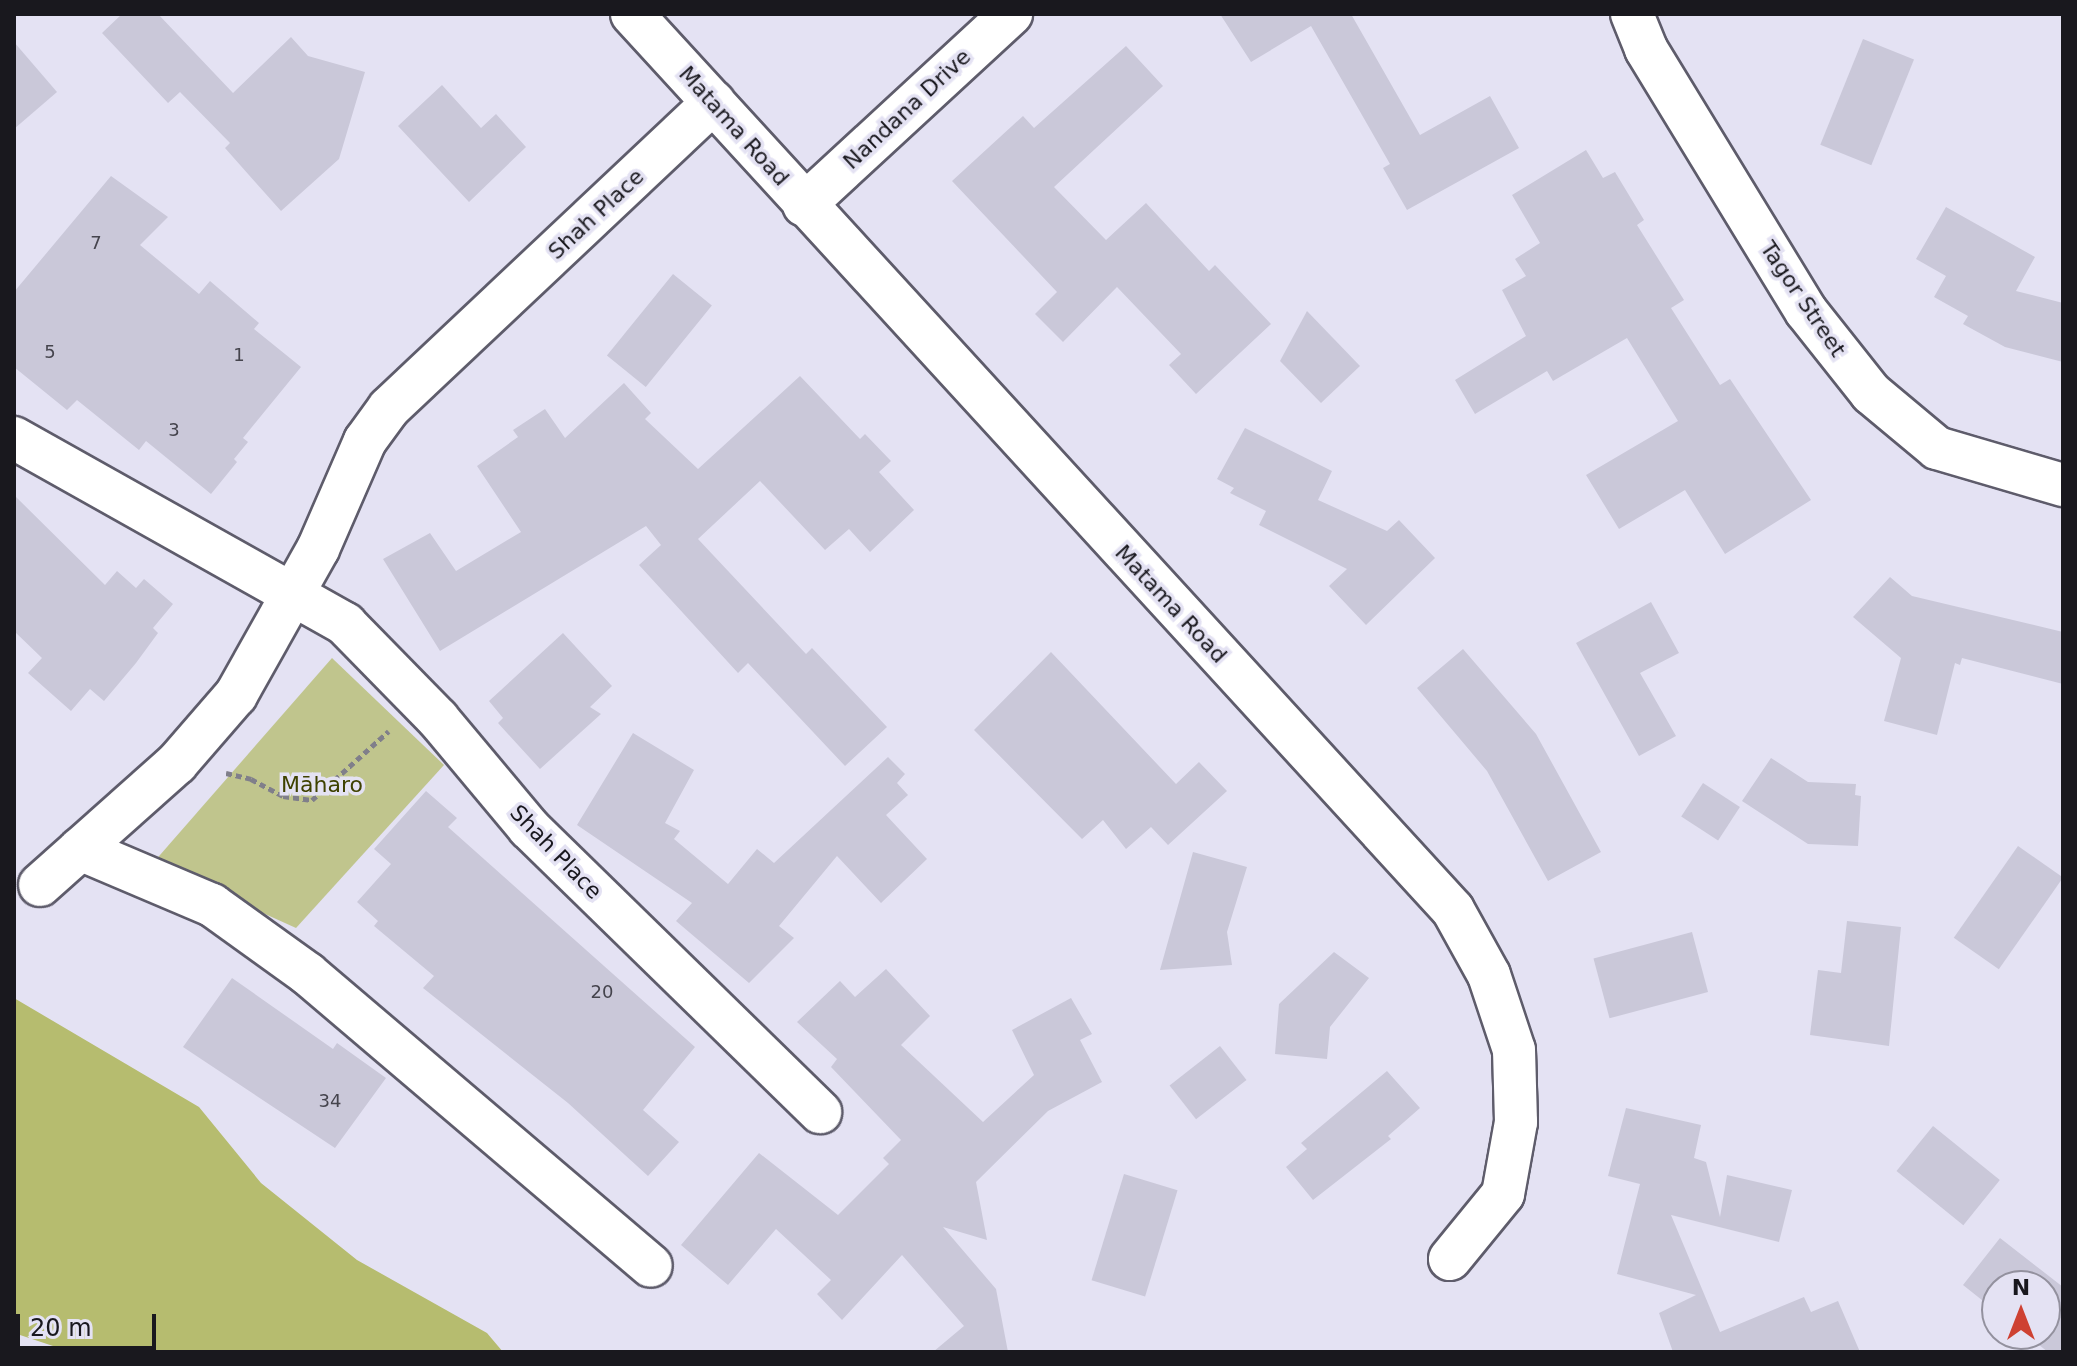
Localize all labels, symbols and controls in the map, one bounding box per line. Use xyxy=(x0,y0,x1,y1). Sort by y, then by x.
street label: Nandana Drive xyxy=(838,43,976,175)
street label: Matama Road xyxy=(673,61,795,191)
street label: Shah Place xyxy=(543,163,649,265)
house number: 7 xyxy=(90,232,102,254)
street label: Tagor Street xyxy=(1755,236,1851,362)
house number: 5 xyxy=(44,341,56,363)
house number: 1 xyxy=(233,344,245,366)
house number: 3 xyxy=(168,419,180,441)
street label: Matama Road xyxy=(1110,540,1232,668)
park label: Māharo xyxy=(281,772,363,798)
street label: Shah Place xyxy=(505,799,607,905)
house number: 20 xyxy=(591,981,613,1003)
house number: 34 xyxy=(319,1090,341,1112)
north arrow xyxy=(1981,1270,2061,1350)
text: N xyxy=(2012,1275,2030,1300)
scale bar xyxy=(20,1298,160,1348)
text: 20 m xyxy=(30,1314,92,1342)

